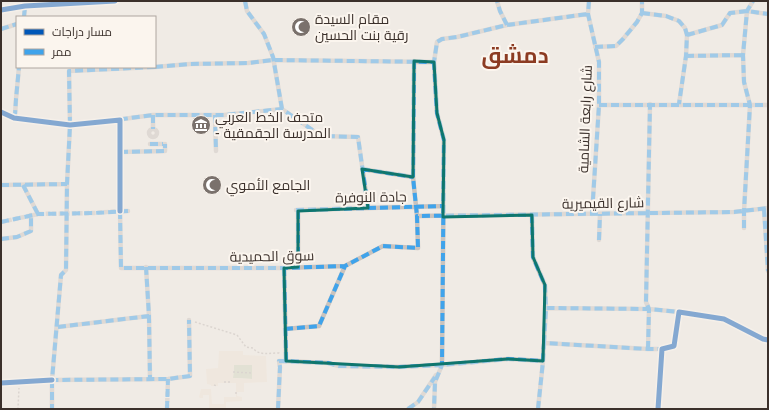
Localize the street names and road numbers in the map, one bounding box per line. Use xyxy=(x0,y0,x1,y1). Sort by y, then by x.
street label: شارع رابعة الشامية xyxy=(575,65,596,173)
street label: جادة النوفرة xyxy=(335,188,407,206)
street label: شارع القيميرية xyxy=(562,194,644,213)
street label: سوق الحميدية xyxy=(230,247,314,266)

